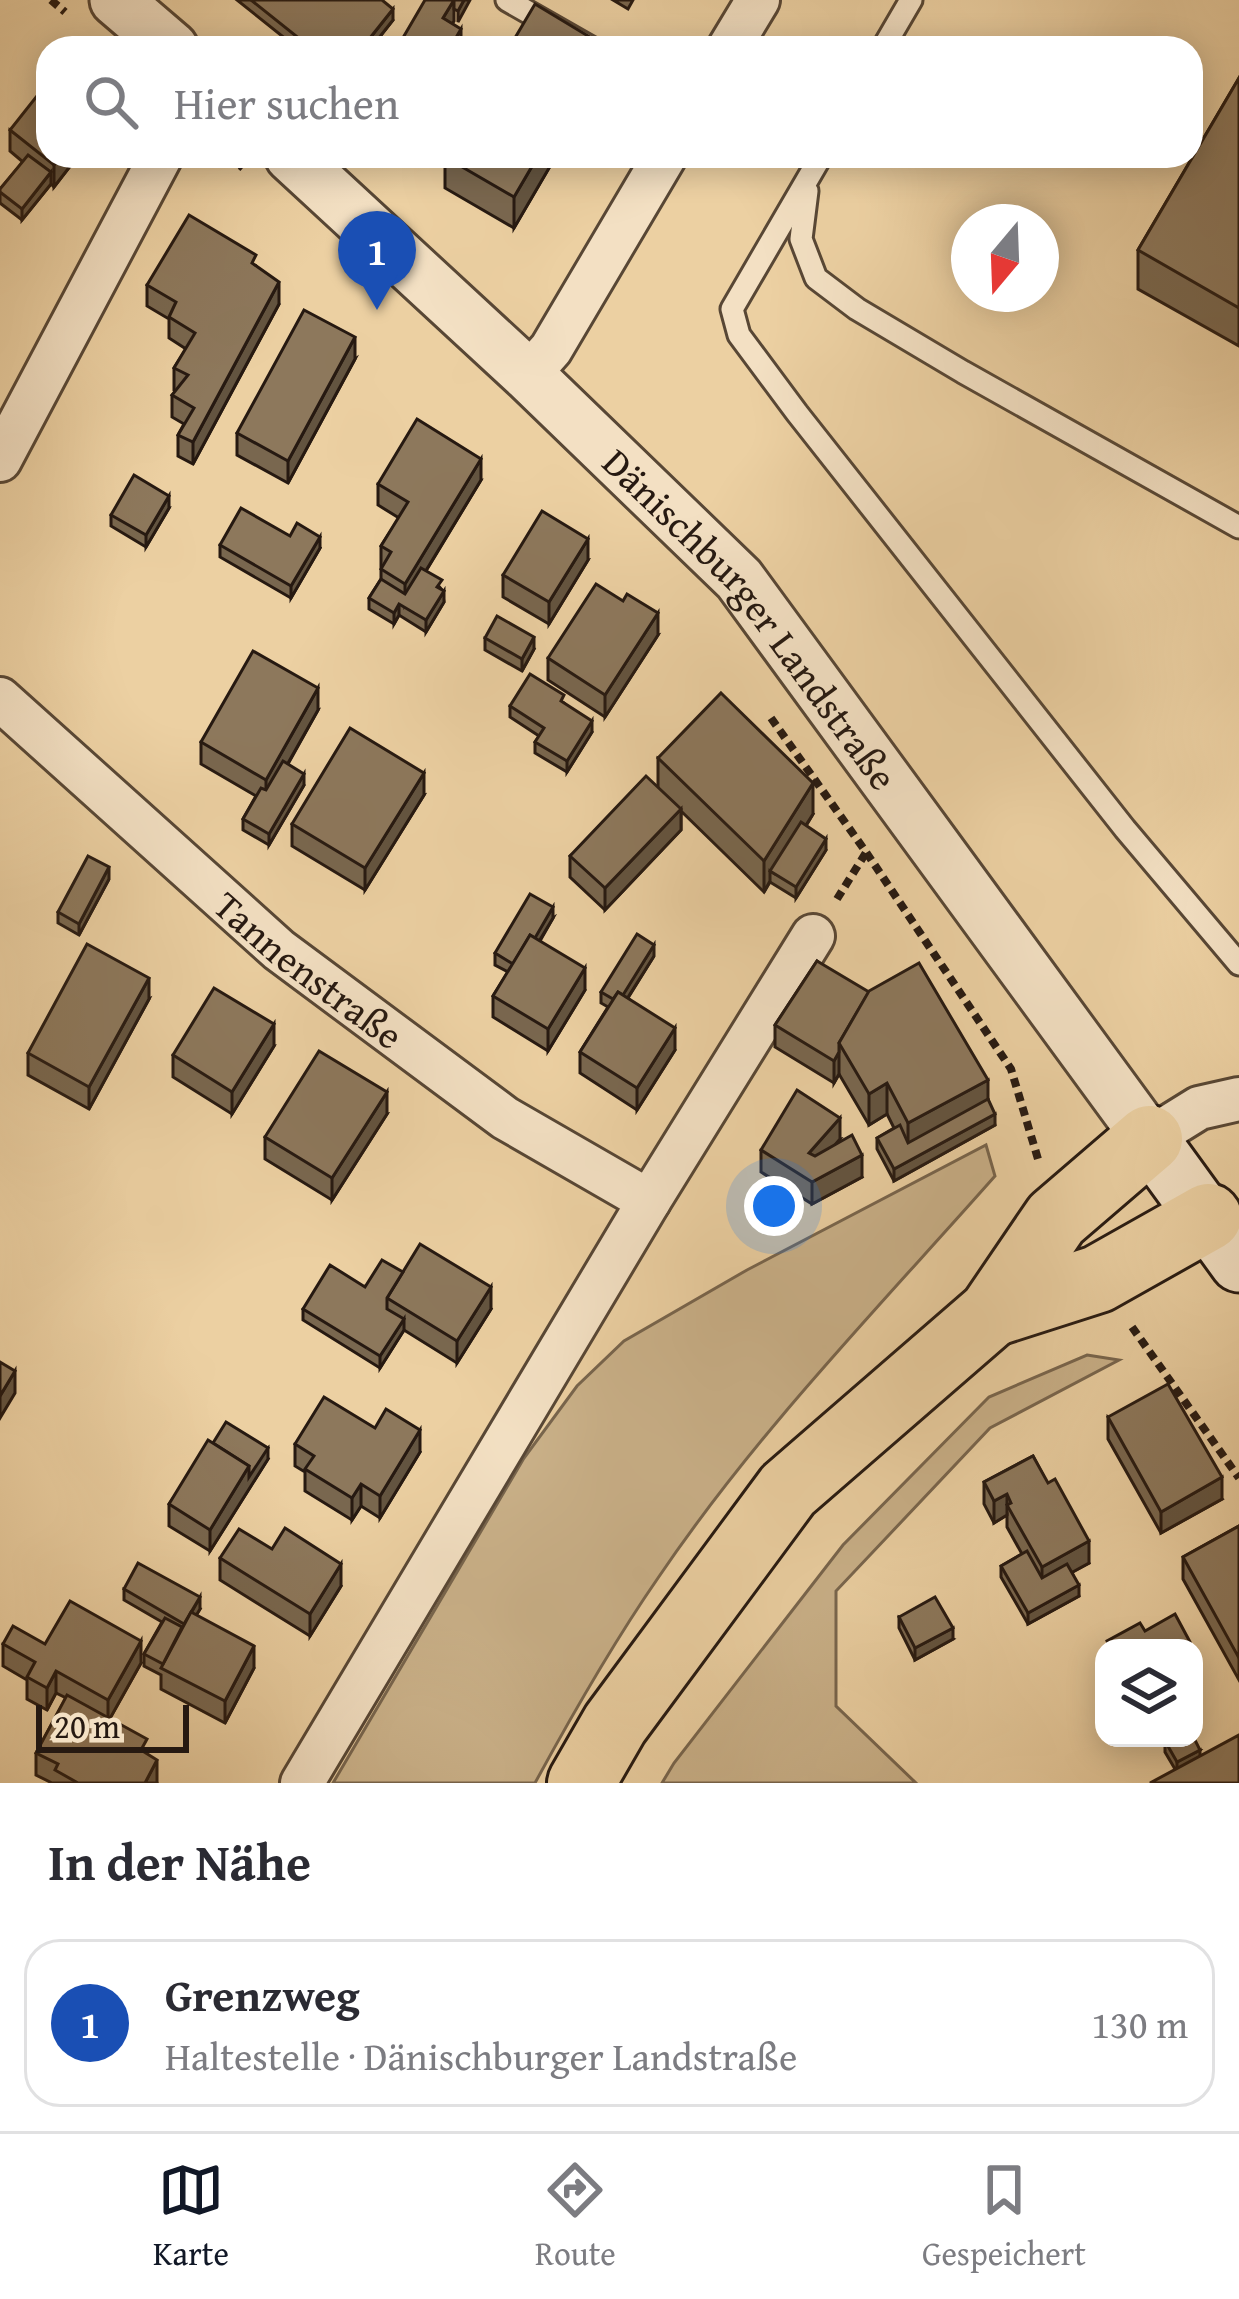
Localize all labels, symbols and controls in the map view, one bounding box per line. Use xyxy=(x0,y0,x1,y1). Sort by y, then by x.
search box xyxy=(36,36,1203,168)
icon: search xyxy=(78,69,144,135)
text: Hier suchen xyxy=(174,70,399,135)
north arrow xyxy=(951,204,1059,312)
pin: 1 xyxy=(338,211,416,310)
street label: Dänischburger Landstraße xyxy=(590,434,912,801)
street label: Tannenstraße xyxy=(202,877,416,1062)
your location xyxy=(744,1176,804,1236)
map controls xyxy=(1095,1639,1203,1747)
button: layers xyxy=(1095,1639,1203,1747)
scale bar xyxy=(36,1699,189,1752)
text: 20 m xyxy=(54,1702,120,1750)
text: In der Nähe xyxy=(48,1824,311,1899)
text: Grenzweg xyxy=(165,1962,360,2027)
text: 1 xyxy=(80,1995,100,2052)
text: 130 m xyxy=(1091,1995,1188,2052)
text: Haltestelle · Dänischburger Landstraße xyxy=(165,2027,797,2084)
tab: Karte xyxy=(153,2157,229,2277)
tab: Route xyxy=(535,2157,616,2277)
tab: Gespeichert xyxy=(922,2157,1086,2277)

